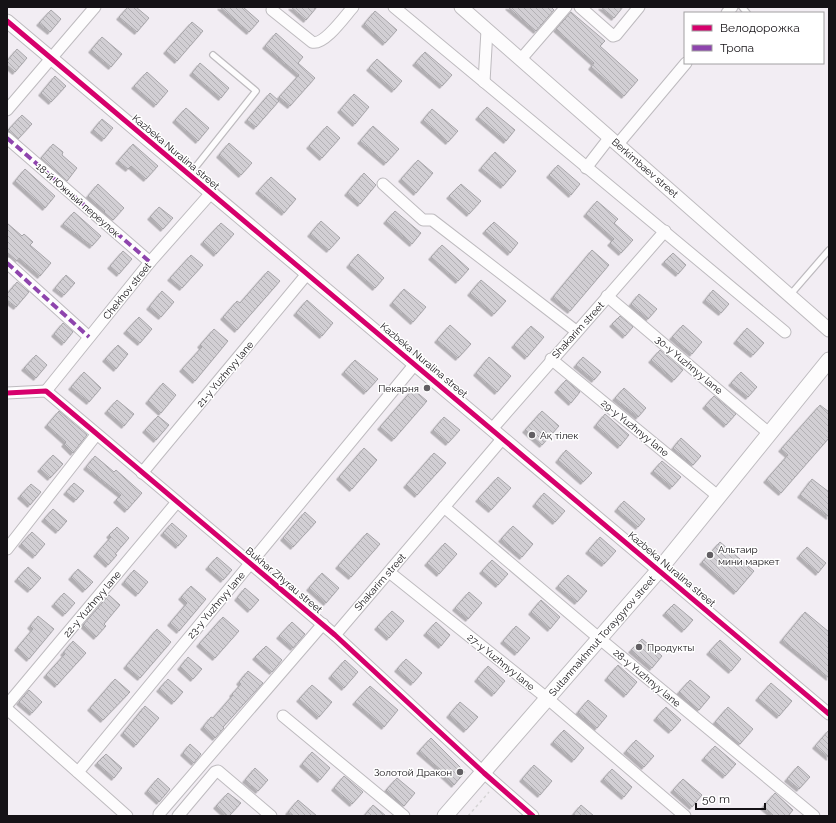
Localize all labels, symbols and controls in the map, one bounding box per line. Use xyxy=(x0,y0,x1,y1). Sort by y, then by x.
legend xyxy=(684,12,824,64)
text: Велодорожка xyxy=(720,21,800,35)
text: Тропа xyxy=(720,41,754,55)
street label: Kazbeka Nuralina street xyxy=(130,112,222,192)
street label: Berkimbaev street xyxy=(610,136,681,200)
street label: 18-й Южный переулок xyxy=(34,161,122,239)
street label: Chekhov street xyxy=(101,260,154,322)
street label: Shakarim street xyxy=(550,299,607,360)
street label: Kazbeka Nuralina street xyxy=(378,320,470,400)
street label: 30-y Yuzhnyy lane xyxy=(653,334,725,396)
street label: 21-y Yuzhnyy lane xyxy=(194,339,256,409)
place label: Пекарня xyxy=(378,383,419,394)
marker: Пекарня xyxy=(422,383,432,393)
street label: 29-y Yuzhnyy lane xyxy=(599,397,671,459)
marker: Ақ тілек xyxy=(527,430,537,440)
place label: Ақ тілек xyxy=(540,430,578,441)
street label: Kazbeka Nuralina street xyxy=(626,529,718,609)
place label: Альтаир мини маркет xyxy=(718,544,780,567)
street label: Bukhar Zhyrau street xyxy=(244,545,325,616)
marker: Альтаир мини маркет xyxy=(705,550,715,560)
street label: Shakarim street xyxy=(352,551,408,613)
street label: 22-y Yuzhnyy lane xyxy=(61,569,123,639)
street label: 23-y Yuzhnyy lane xyxy=(185,569,247,640)
street label: Sultanmakhmut Toraygyrov street xyxy=(547,573,658,698)
street label: 27-y Yuzhnyy lane xyxy=(465,632,537,692)
marker: Продукты xyxy=(634,642,644,652)
place label: Продукты xyxy=(647,642,694,653)
street label: 28-y Yuzhnyy lane xyxy=(611,647,683,709)
place label: Золотой Дракон xyxy=(374,767,452,778)
marker: Золотой Дракон xyxy=(455,767,465,777)
scale bar xyxy=(696,785,765,811)
text: 50 m xyxy=(702,792,730,806)

